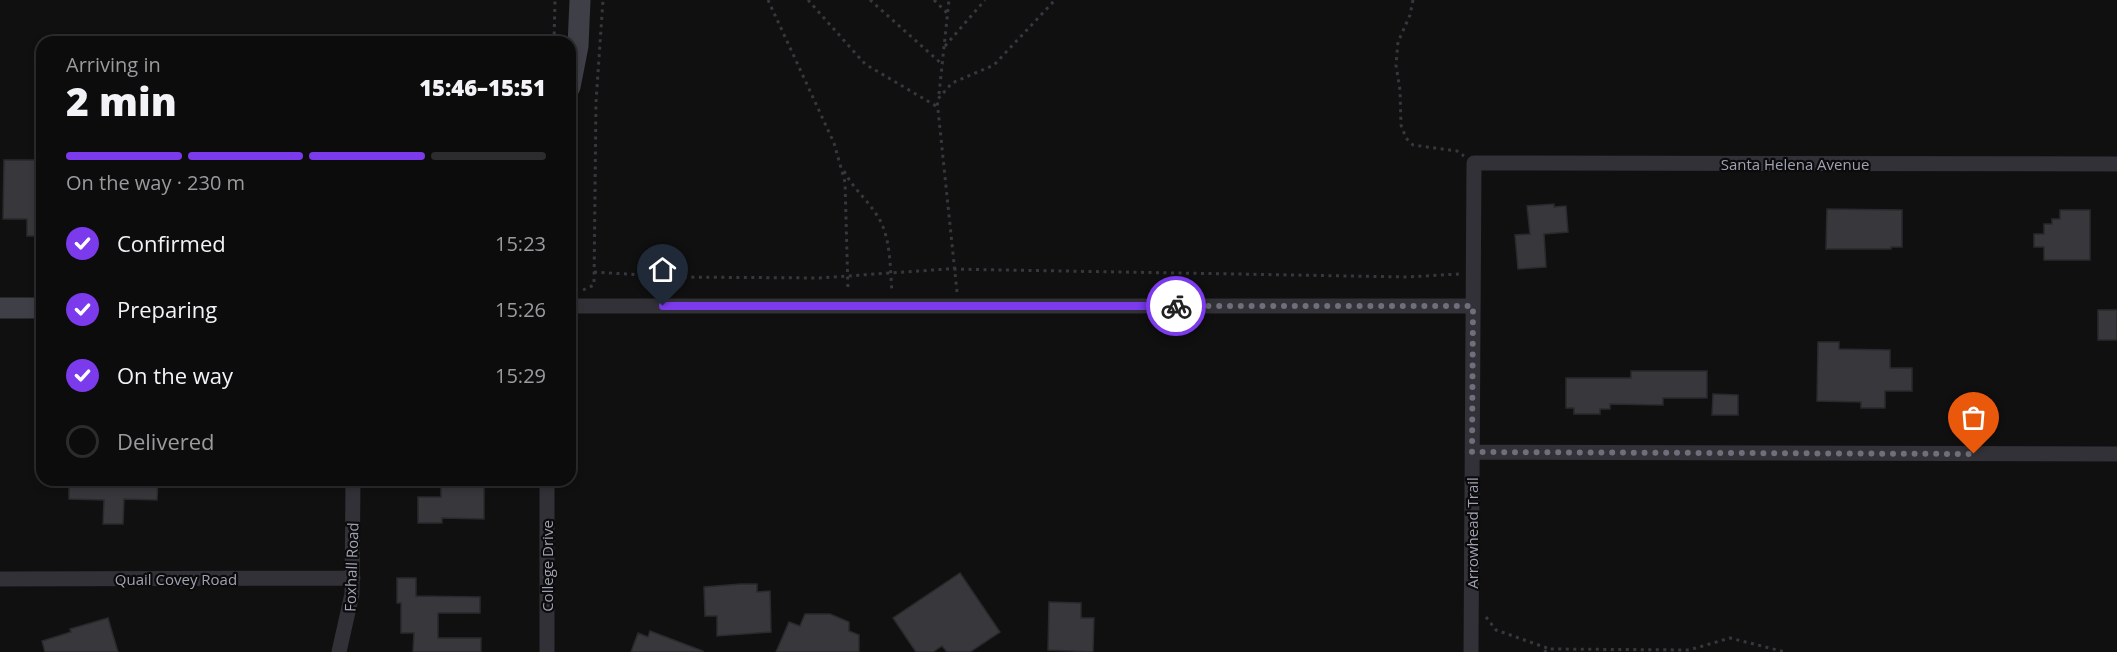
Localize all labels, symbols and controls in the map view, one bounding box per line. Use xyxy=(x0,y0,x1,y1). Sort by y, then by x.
text: Arriving in xyxy=(66,51,161,78)
text: 15:46–15:51 xyxy=(419,72,546,102)
text: 2 min xyxy=(66,74,177,127)
street label: Santa Helena Avenue xyxy=(1721,154,1869,174)
text: On the way · 230 m xyxy=(66,169,245,196)
icon: check xyxy=(66,227,99,260)
text: Confirmed xyxy=(117,228,226,258)
text: 15:23 xyxy=(495,230,546,257)
pin xyxy=(637,244,688,306)
icon: home xyxy=(646,253,679,286)
courier xyxy=(1146,276,1206,336)
icon: bike xyxy=(1160,290,1193,323)
icon: check xyxy=(66,293,99,326)
text: Preparing xyxy=(117,294,217,324)
text: 15:26 xyxy=(495,296,546,323)
icon: check xyxy=(66,359,99,392)
text: On the way xyxy=(117,360,233,390)
text: 15:29 xyxy=(495,362,546,389)
pin xyxy=(1948,392,1999,454)
icon: bag xyxy=(1957,401,1990,434)
text: Delivered xyxy=(117,426,215,456)
street label: Arrowhead Trail xyxy=(1462,477,1482,589)
street label: College Drive xyxy=(537,520,557,612)
street label: Foxhall Road xyxy=(339,522,363,612)
street label: Quail Covey Road xyxy=(115,569,237,589)

